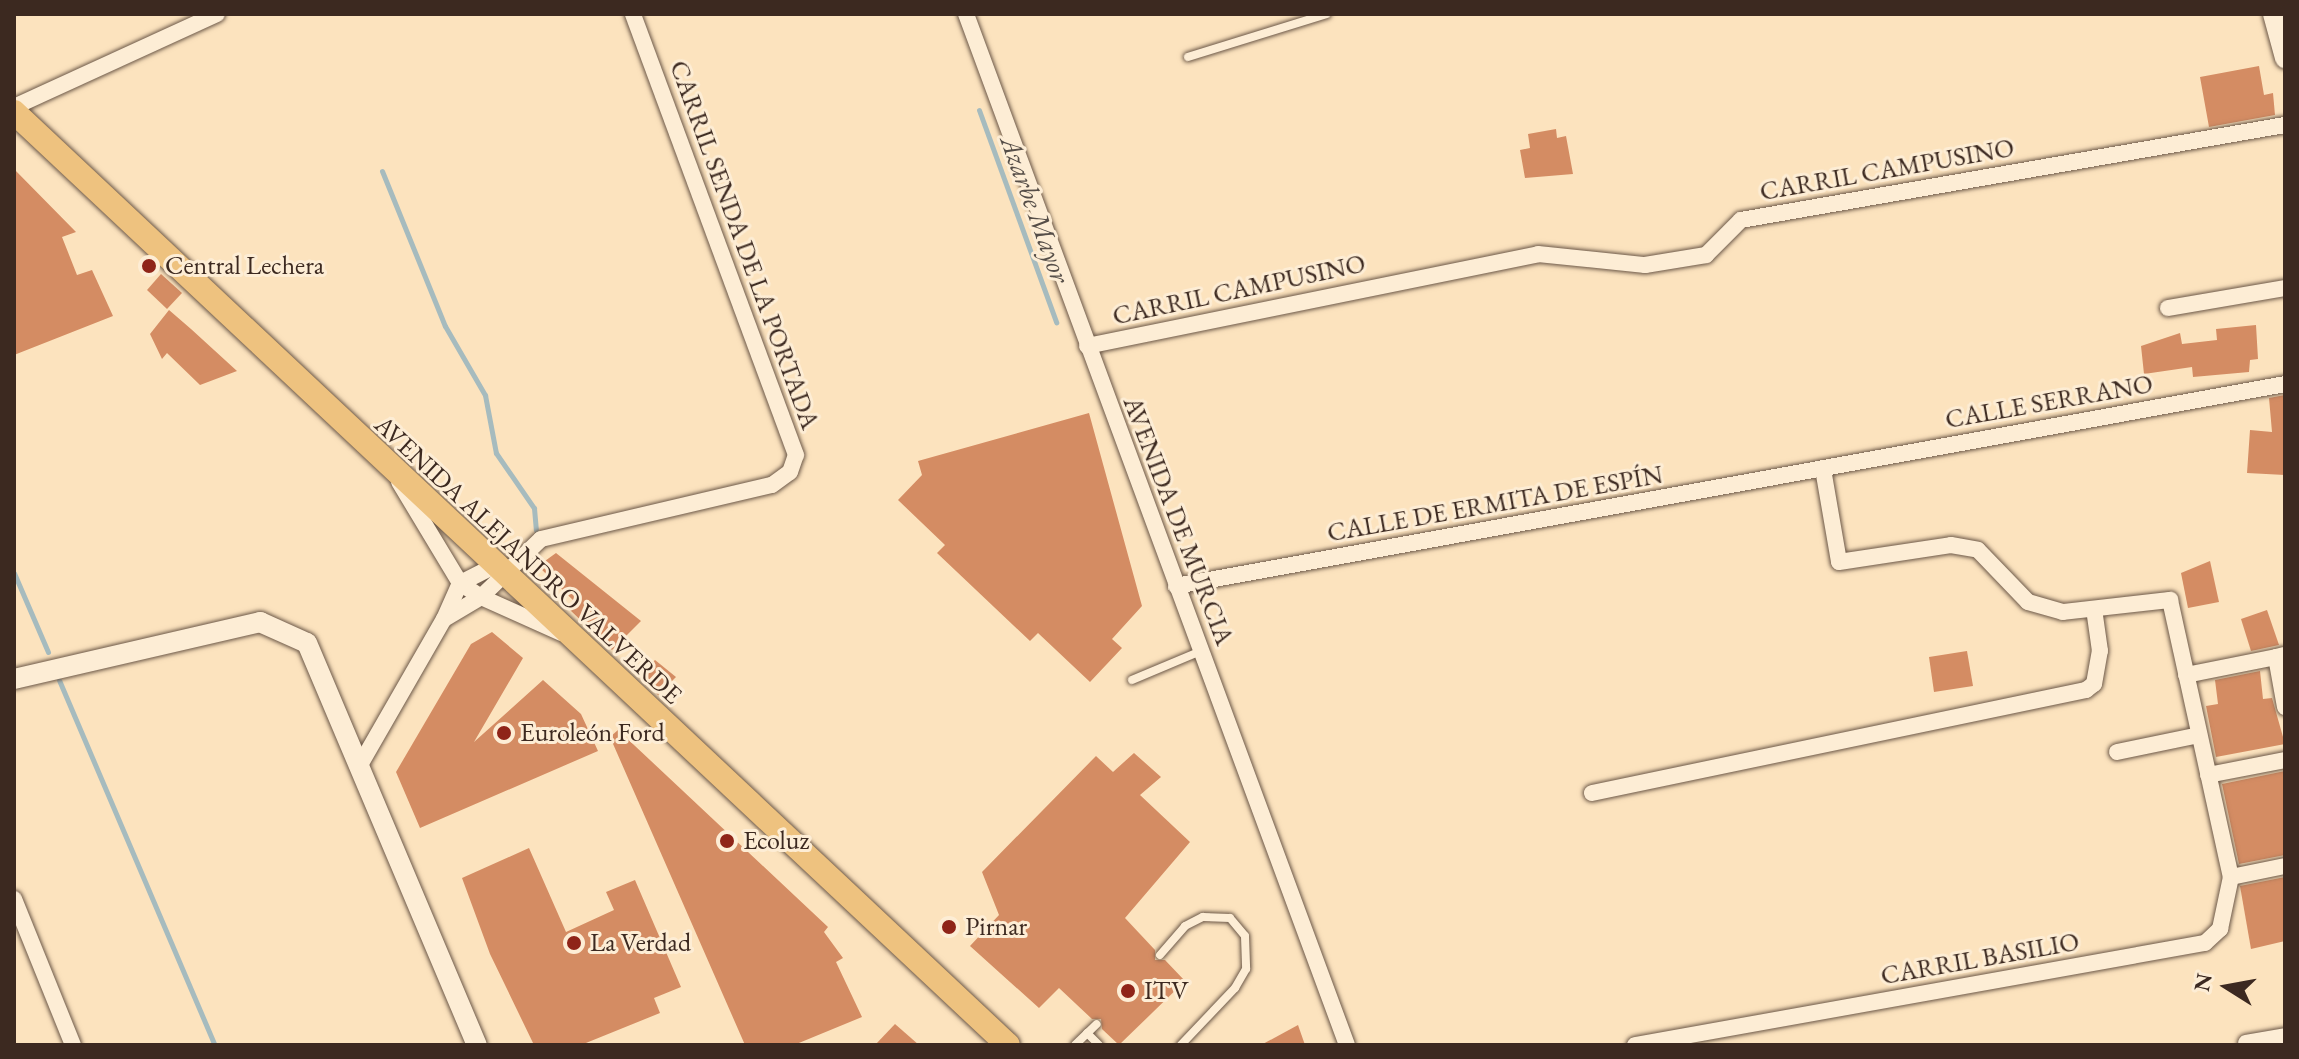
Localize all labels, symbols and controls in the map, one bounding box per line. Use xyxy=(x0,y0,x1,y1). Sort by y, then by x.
street label: CARRIL SENDA DE LA PORTADA xyxy=(663,56,825,434)
water label: Azarbe Mayor xyxy=(994,131,1078,287)
street label: CARRIL CAMPUSINO xyxy=(1757,132,2017,208)
street label: CARRIL CAMPUSINO xyxy=(1110,248,1368,332)
place label: Central Lechera xyxy=(165,250,324,282)
marker: Central Lechera xyxy=(140,257,158,275)
street label: CALLE SERRANO xyxy=(1943,368,2155,436)
street label: AVENIDA DE MURCIA xyxy=(1116,392,1240,650)
street label: AVENIDA ALEJANDRO VALVERDE xyxy=(368,409,688,711)
street label: CALLE DE ERMITA DE ESPÍN xyxy=(1325,459,1665,549)
place label: Euroleón Ford xyxy=(520,717,665,749)
marker: Euroleón Ford xyxy=(495,724,513,742)
place label: Ecoluz xyxy=(743,825,809,857)
marker: Ecoluz xyxy=(718,832,736,850)
place label: Pirnar xyxy=(965,911,1027,943)
marker: Pirnar xyxy=(940,918,958,936)
street label: CARRIL BASILIO xyxy=(1878,926,2082,992)
place label: La Verdad xyxy=(590,927,691,959)
marker: La Verdad xyxy=(565,934,583,952)
north arrow xyxy=(2187,947,2267,1027)
text: N xyxy=(2187,971,2219,994)
place label: ITV xyxy=(1144,975,1189,1007)
marker: ITV xyxy=(1119,982,1137,1000)

